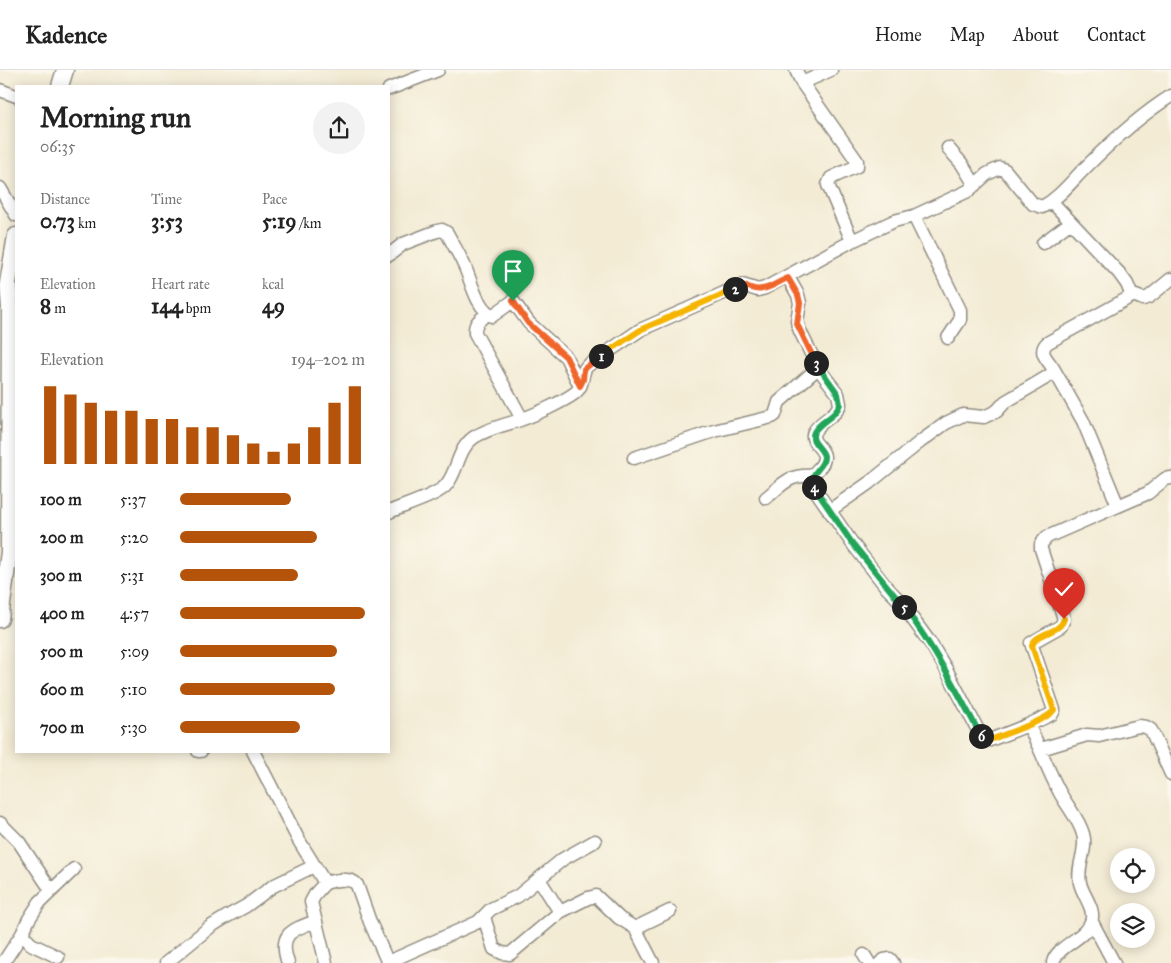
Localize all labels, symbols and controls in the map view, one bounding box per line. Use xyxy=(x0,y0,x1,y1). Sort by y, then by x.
text: Kadence xyxy=(25,20,107,50)
text: Home xyxy=(875,24,922,46)
text: Map xyxy=(950,24,985,46)
text: About xyxy=(1013,24,1059,46)
text: Contact xyxy=(1087,24,1146,46)
text: Morning run xyxy=(40,100,191,135)
button: share xyxy=(313,102,365,154)
text: 06:35 xyxy=(40,137,75,156)
text: Distance xyxy=(40,191,90,208)
text: Time xyxy=(151,191,182,208)
text: Pace xyxy=(262,191,287,208)
text: 0.73 xyxy=(40,208,75,234)
text: 3:53 xyxy=(151,208,183,234)
text: 5:19 xyxy=(262,208,296,234)
text: km xyxy=(75,215,96,232)
text: /km xyxy=(296,215,322,232)
pin xyxy=(492,250,534,301)
icon: arrive xyxy=(499,257,527,285)
text: Elevation xyxy=(40,276,96,293)
text: Heart rate xyxy=(151,276,210,293)
text: kcal xyxy=(262,276,284,293)
pin: 2 xyxy=(722,276,748,302)
text: 2 xyxy=(732,281,739,298)
text: 8 xyxy=(40,293,51,319)
text: 144 xyxy=(151,293,183,319)
text: 49 xyxy=(262,293,285,319)
text: m xyxy=(51,300,66,317)
text: bpm xyxy=(183,300,211,317)
pin: 1 xyxy=(588,344,614,368)
text: 1 xyxy=(599,348,604,365)
text: Elevation xyxy=(40,350,104,369)
text: 194–202 m xyxy=(291,350,365,369)
pin: 3 xyxy=(804,350,828,376)
text: 3 xyxy=(814,355,819,372)
pin: 4 xyxy=(802,474,826,500)
text: 4 xyxy=(811,479,818,496)
text: 100 m xyxy=(40,490,82,509)
text: 5:37 xyxy=(120,490,146,509)
text: 200 m xyxy=(40,528,83,547)
text: 5:20 xyxy=(120,528,149,547)
text: 300 m xyxy=(40,566,82,585)
text: 5:31 xyxy=(120,566,144,585)
pin xyxy=(1043,568,1085,619)
icon: check xyxy=(1050,575,1078,603)
pin: 5 xyxy=(892,594,916,620)
text: 5 xyxy=(901,599,908,616)
text: 400 m xyxy=(40,604,84,623)
text: 4:57 xyxy=(120,604,149,623)
text: 500 m xyxy=(40,642,83,661)
text: 5:09 xyxy=(120,642,149,661)
text: 600 m xyxy=(40,680,84,699)
text: 5:10 xyxy=(120,680,147,699)
text: 700 m xyxy=(40,718,84,737)
text: 5:30 xyxy=(120,718,147,737)
pin: 6 xyxy=(968,724,994,748)
text: 6 xyxy=(978,728,985,745)
map controls xyxy=(1110,848,1155,948)
button: locate xyxy=(1110,848,1155,893)
button: layers xyxy=(1110,903,1155,948)

